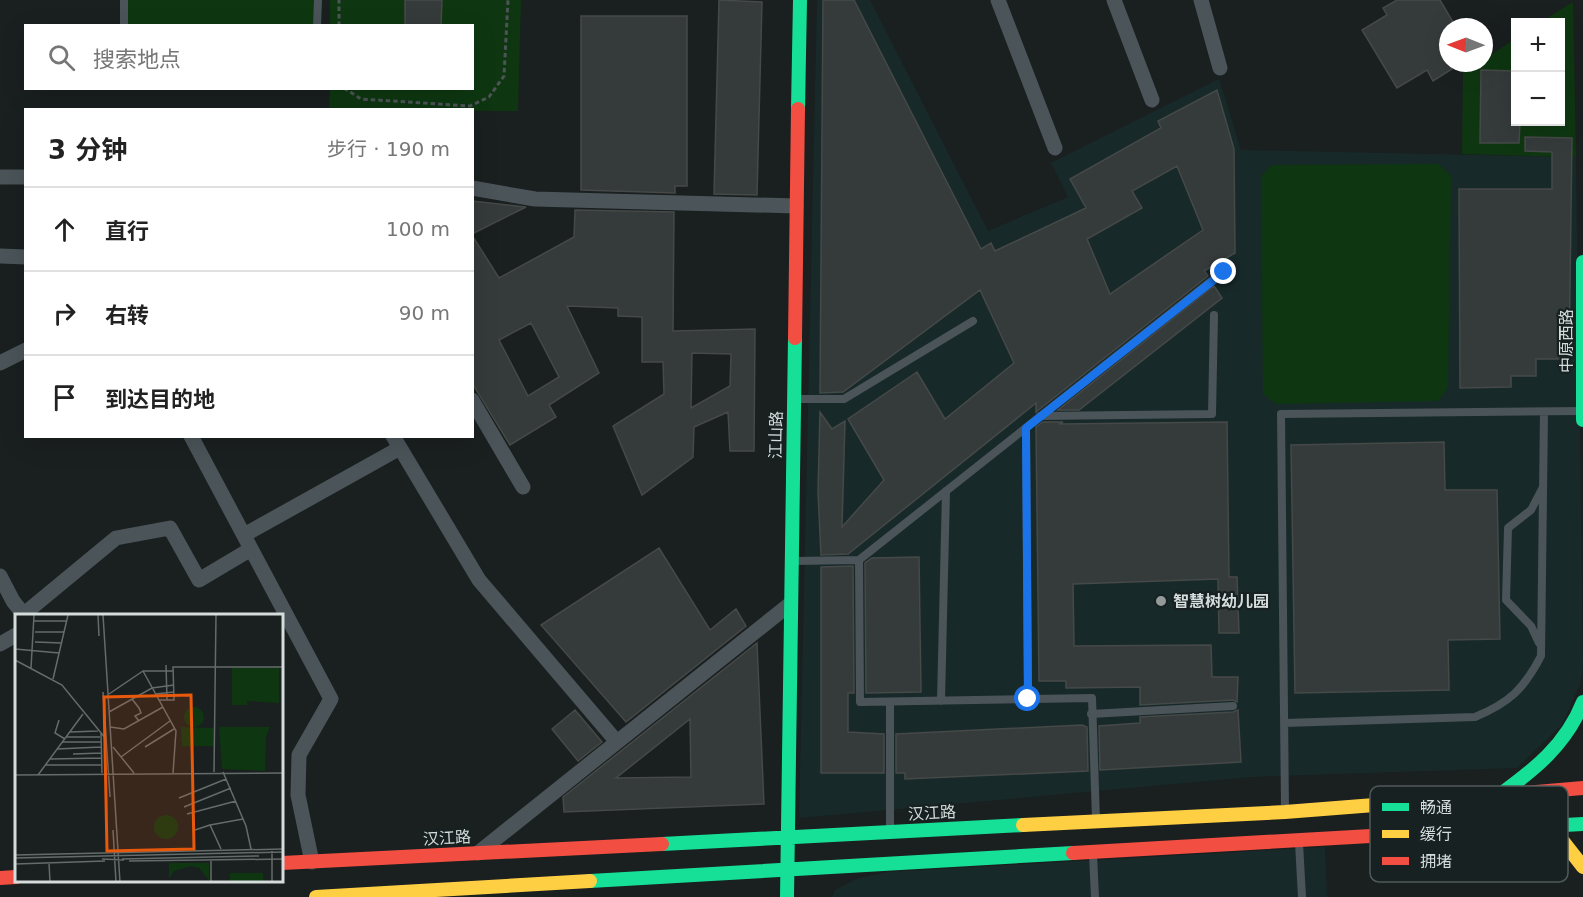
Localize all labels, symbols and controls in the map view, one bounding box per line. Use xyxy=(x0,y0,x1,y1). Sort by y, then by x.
north arrow xyxy=(1439,18,1493,72)
map controls xyxy=(1511,18,1565,126)
button: + xyxy=(1511,18,1565,72)
search box xyxy=(24,24,474,90)
icon: search xyxy=(45,41,78,74)
text: 搜索地点 xyxy=(93,47,181,72)
button: − xyxy=(1511,72,1565,126)
text: 3 分钟 xyxy=(48,135,127,165)
text: 步行 · 190 m xyxy=(327,137,450,161)
icon: ahead xyxy=(48,213,81,246)
text: 100 m xyxy=(386,217,450,241)
text: 直行 xyxy=(105,219,149,244)
route end xyxy=(1210,258,1236,284)
icon: right xyxy=(48,297,81,330)
text: 90 m xyxy=(399,301,450,325)
text: 右转 xyxy=(105,303,149,328)
street label: 中原西路 xyxy=(1557,309,1576,373)
icon: arrive xyxy=(48,381,81,414)
text: 到达目的地 xyxy=(105,387,215,412)
street label: 江山路 xyxy=(766,411,786,459)
place label: 智慧树幼儿园 xyxy=(1173,592,1269,611)
marker: 智慧树幼儿园 xyxy=(1154,594,1168,608)
inset map xyxy=(15,614,284,882)
route start xyxy=(1014,685,1040,711)
legend xyxy=(1370,786,1568,882)
text: 畅通 xyxy=(1420,798,1452,817)
street label: 汉江路 xyxy=(908,802,956,824)
text: 缓行 xyxy=(1420,825,1452,844)
street label: 汉江路 xyxy=(423,827,471,849)
text: 拥堵 xyxy=(1420,852,1452,871)

